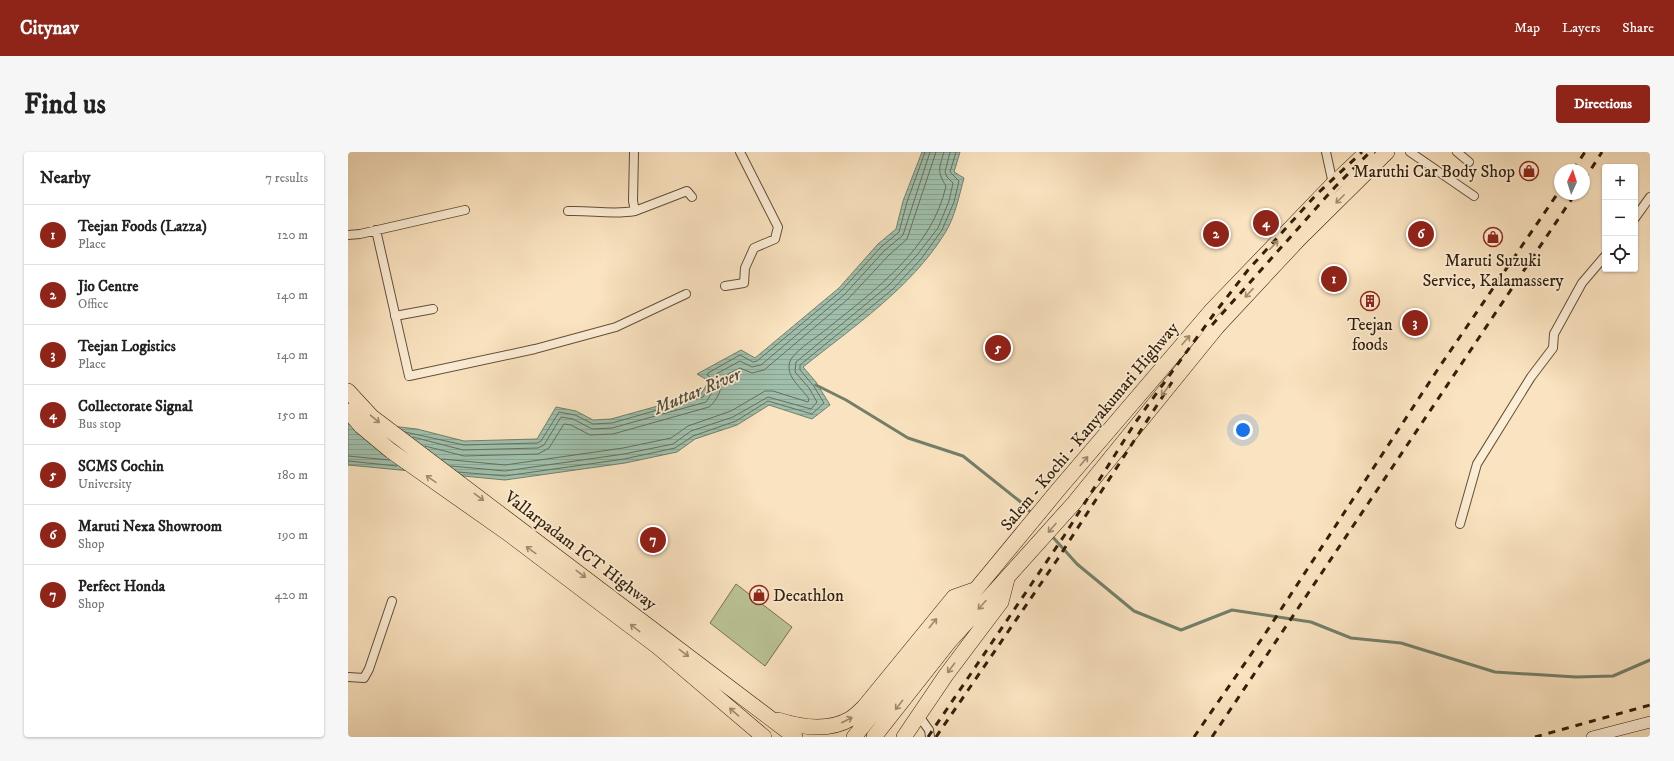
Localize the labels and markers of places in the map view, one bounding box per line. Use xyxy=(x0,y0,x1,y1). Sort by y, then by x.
shop icon: Maruthi Car Body Shop xyxy=(1518,160,1540,182)
place label: Maruthi Car Body Shop xyxy=(1353,161,1515,183)
pin: 4 xyxy=(1253,208,1279,238)
pin: 2 xyxy=(1203,219,1229,249)
pin: 6 xyxy=(1408,219,1434,249)
shop icon: Maruti Suzuki Service, Kalamassery xyxy=(1482,226,1504,248)
place label: Maruti Suzuki Service, Kalamassery xyxy=(1422,250,1565,292)
pin: 1 xyxy=(1321,264,1347,294)
building icon: Teejan foods xyxy=(1359,290,1381,312)
pin: 3 xyxy=(1402,308,1428,338)
place label: Teejan foods xyxy=(1347,314,1393,356)
pin: 5 xyxy=(985,333,1011,363)
pin: 7 xyxy=(640,525,666,555)
shop icon: Decathlon xyxy=(748,584,770,606)
place label: Decathlon xyxy=(773,585,844,607)

